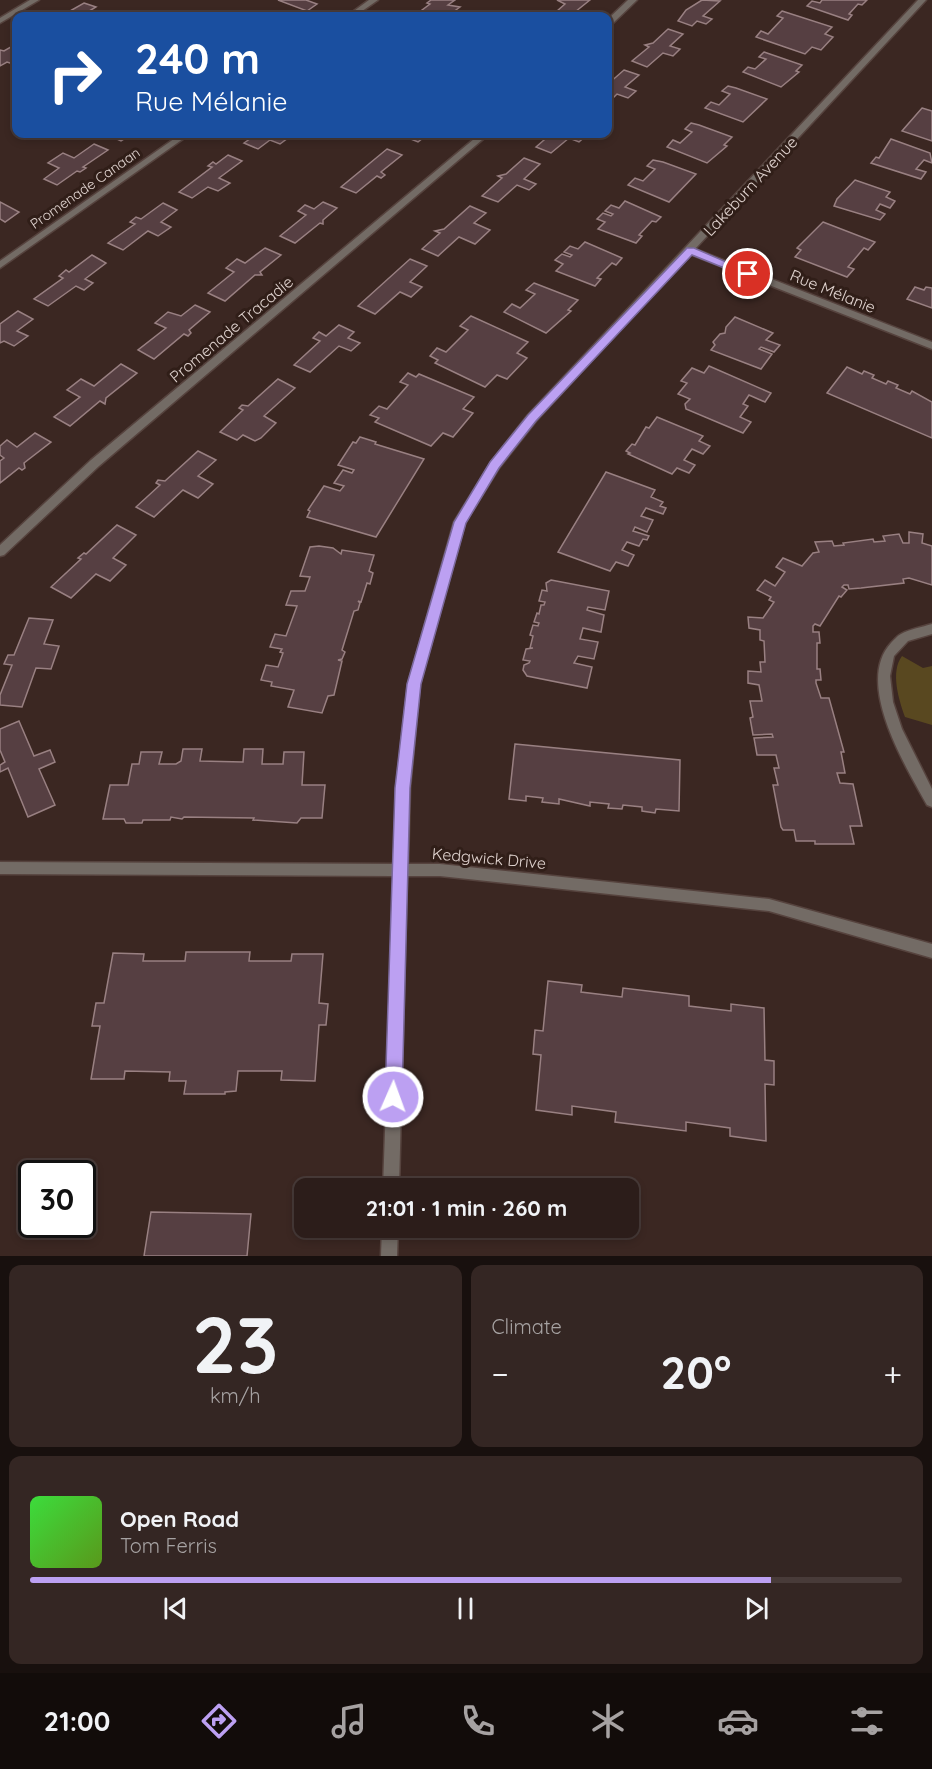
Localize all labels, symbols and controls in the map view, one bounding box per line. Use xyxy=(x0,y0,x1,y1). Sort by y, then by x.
text: 240 m xyxy=(135,32,260,85)
icon: right xyxy=(36,36,114,114)
text: Rue Mélanie xyxy=(135,84,288,118)
street label: Lakeburn Avenue xyxy=(699,132,801,240)
street label: Promenade Canaan xyxy=(26,143,144,233)
pin xyxy=(722,248,773,299)
icon: arrive xyxy=(731,257,764,290)
street label: Rue Mélanie xyxy=(787,265,879,317)
street label: Promenade Tracadie xyxy=(165,271,297,387)
street label: Kedgwick Drive xyxy=(431,843,547,873)
position arrow xyxy=(361,1065,425,1129)
speed limit sign: 30 xyxy=(18,1160,96,1238)
text: 21:01 · 1 min · 260 m xyxy=(366,1194,567,1222)
text: 23 xyxy=(192,1295,278,1393)
text: Climate xyxy=(492,1314,562,1339)
text: 20° xyxy=(661,1344,731,1400)
text: − xyxy=(492,1353,509,1394)
text: + xyxy=(883,1353,902,1394)
text: km/h xyxy=(210,1383,261,1408)
text: Open Road xyxy=(120,1505,239,1533)
text: Tom Ferris xyxy=(120,1533,217,1558)
icon: previous xyxy=(159,1592,192,1625)
icon: pause xyxy=(449,1592,482,1625)
icon: next xyxy=(740,1592,773,1625)
icon: directions xyxy=(198,1700,240,1742)
icon: music xyxy=(328,1700,370,1742)
icon: phone xyxy=(457,1700,499,1742)
icon: climate xyxy=(587,1700,629,1742)
icon: car xyxy=(717,1700,759,1742)
icon: filters xyxy=(846,1700,888,1742)
text: 21:00 xyxy=(44,1704,110,1738)

